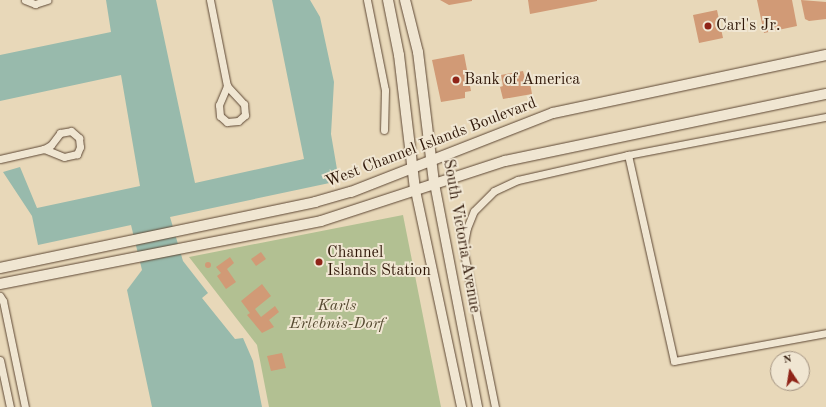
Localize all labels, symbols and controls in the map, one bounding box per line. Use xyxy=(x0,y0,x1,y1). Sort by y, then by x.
place label: Carl's Jr. xyxy=(716,16,780,36)
marker: Carl's Jr. xyxy=(703,21,713,31)
place label: Bank of America xyxy=(464,70,580,90)
marker: Bank of America xyxy=(451,75,461,85)
street label: West Channel Islands Boulevard xyxy=(323,94,539,192)
street label: South Victoria Avenue xyxy=(438,158,484,314)
place label: Channel Islands Station xyxy=(327,243,431,281)
marker: Channel Islands Station xyxy=(314,257,324,267)
park label: Karls Erlebnis-Dorf xyxy=(289,296,385,334)
north arrow xyxy=(770,351,810,391)
text: N xyxy=(782,353,793,366)

